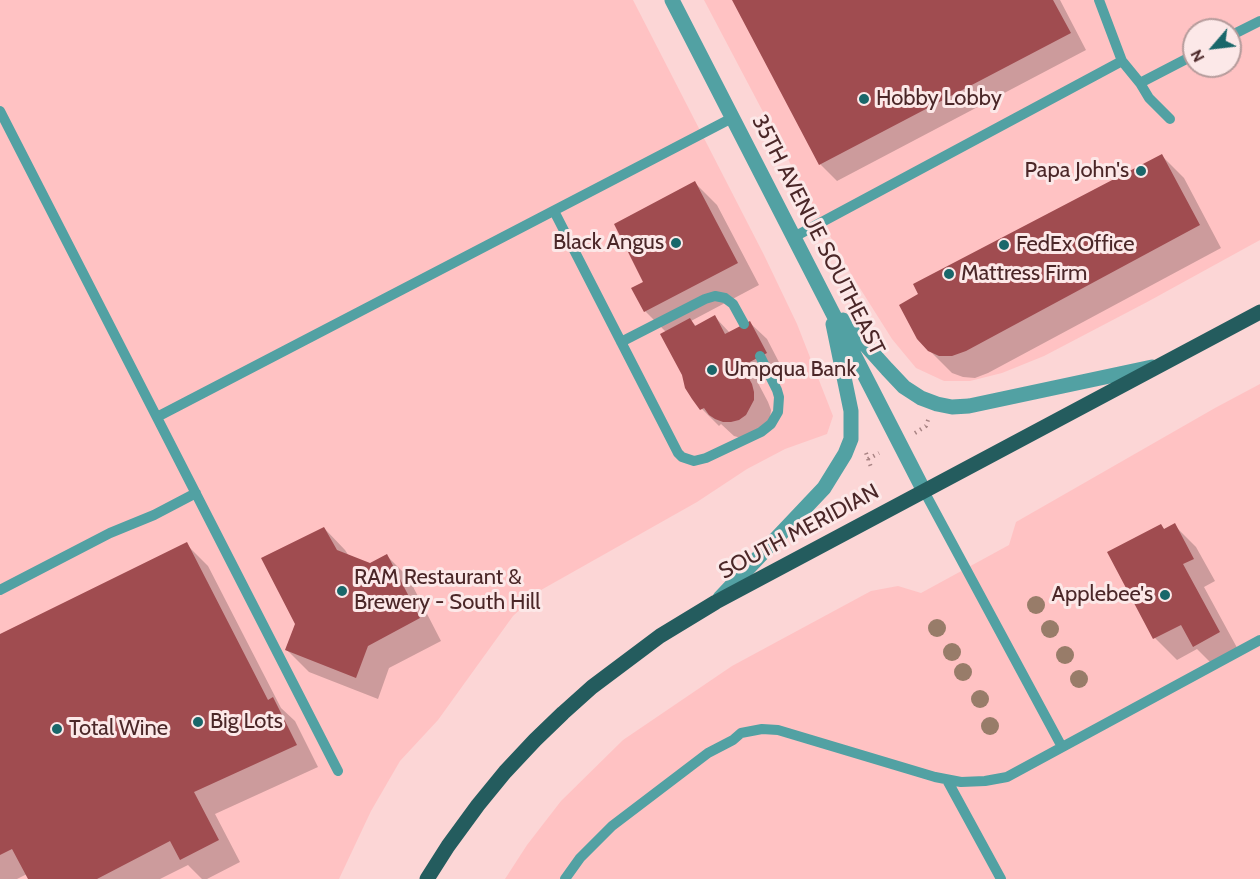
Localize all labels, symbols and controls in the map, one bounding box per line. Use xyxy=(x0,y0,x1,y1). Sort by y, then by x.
north arrow xyxy=(1182,18,1242,78)
text: N xyxy=(1186,46,1208,65)
place label: Hobby Lobby xyxy=(876,86,1002,112)
marker: Hobby Lobby xyxy=(857,92,871,106)
street label: 35TH AVENUE SOUTHEAST xyxy=(746,111,890,359)
place label: Papa John's xyxy=(1025,158,1129,184)
marker: Papa John's xyxy=(1134,164,1148,178)
place label: Black Angus xyxy=(553,230,664,256)
place label: FedEx Office xyxy=(1016,232,1134,258)
marker: Black Angus xyxy=(669,236,683,250)
marker: FedEx Office xyxy=(997,238,1011,252)
place label: Mattress Firm xyxy=(961,261,1087,287)
marker: Mattress Firm xyxy=(942,267,956,281)
place label: Umpqua Bank xyxy=(724,357,856,383)
marker: Umpqua Bank xyxy=(705,363,719,377)
street label: SOUTH MERIDIAN xyxy=(714,479,884,585)
place label: RAM Restaurant & Brewery - South Hill xyxy=(354,565,540,616)
place label: Applebee's xyxy=(1052,582,1153,608)
marker: RAM Restaurant & Brewery - South Hill xyxy=(335,584,349,598)
marker: Applebee's xyxy=(1158,588,1172,602)
place label: Big Lots xyxy=(210,709,283,735)
marker: Big Lots xyxy=(191,715,205,729)
place label: Total Wine xyxy=(69,716,168,742)
marker: Total Wine xyxy=(50,722,64,736)

